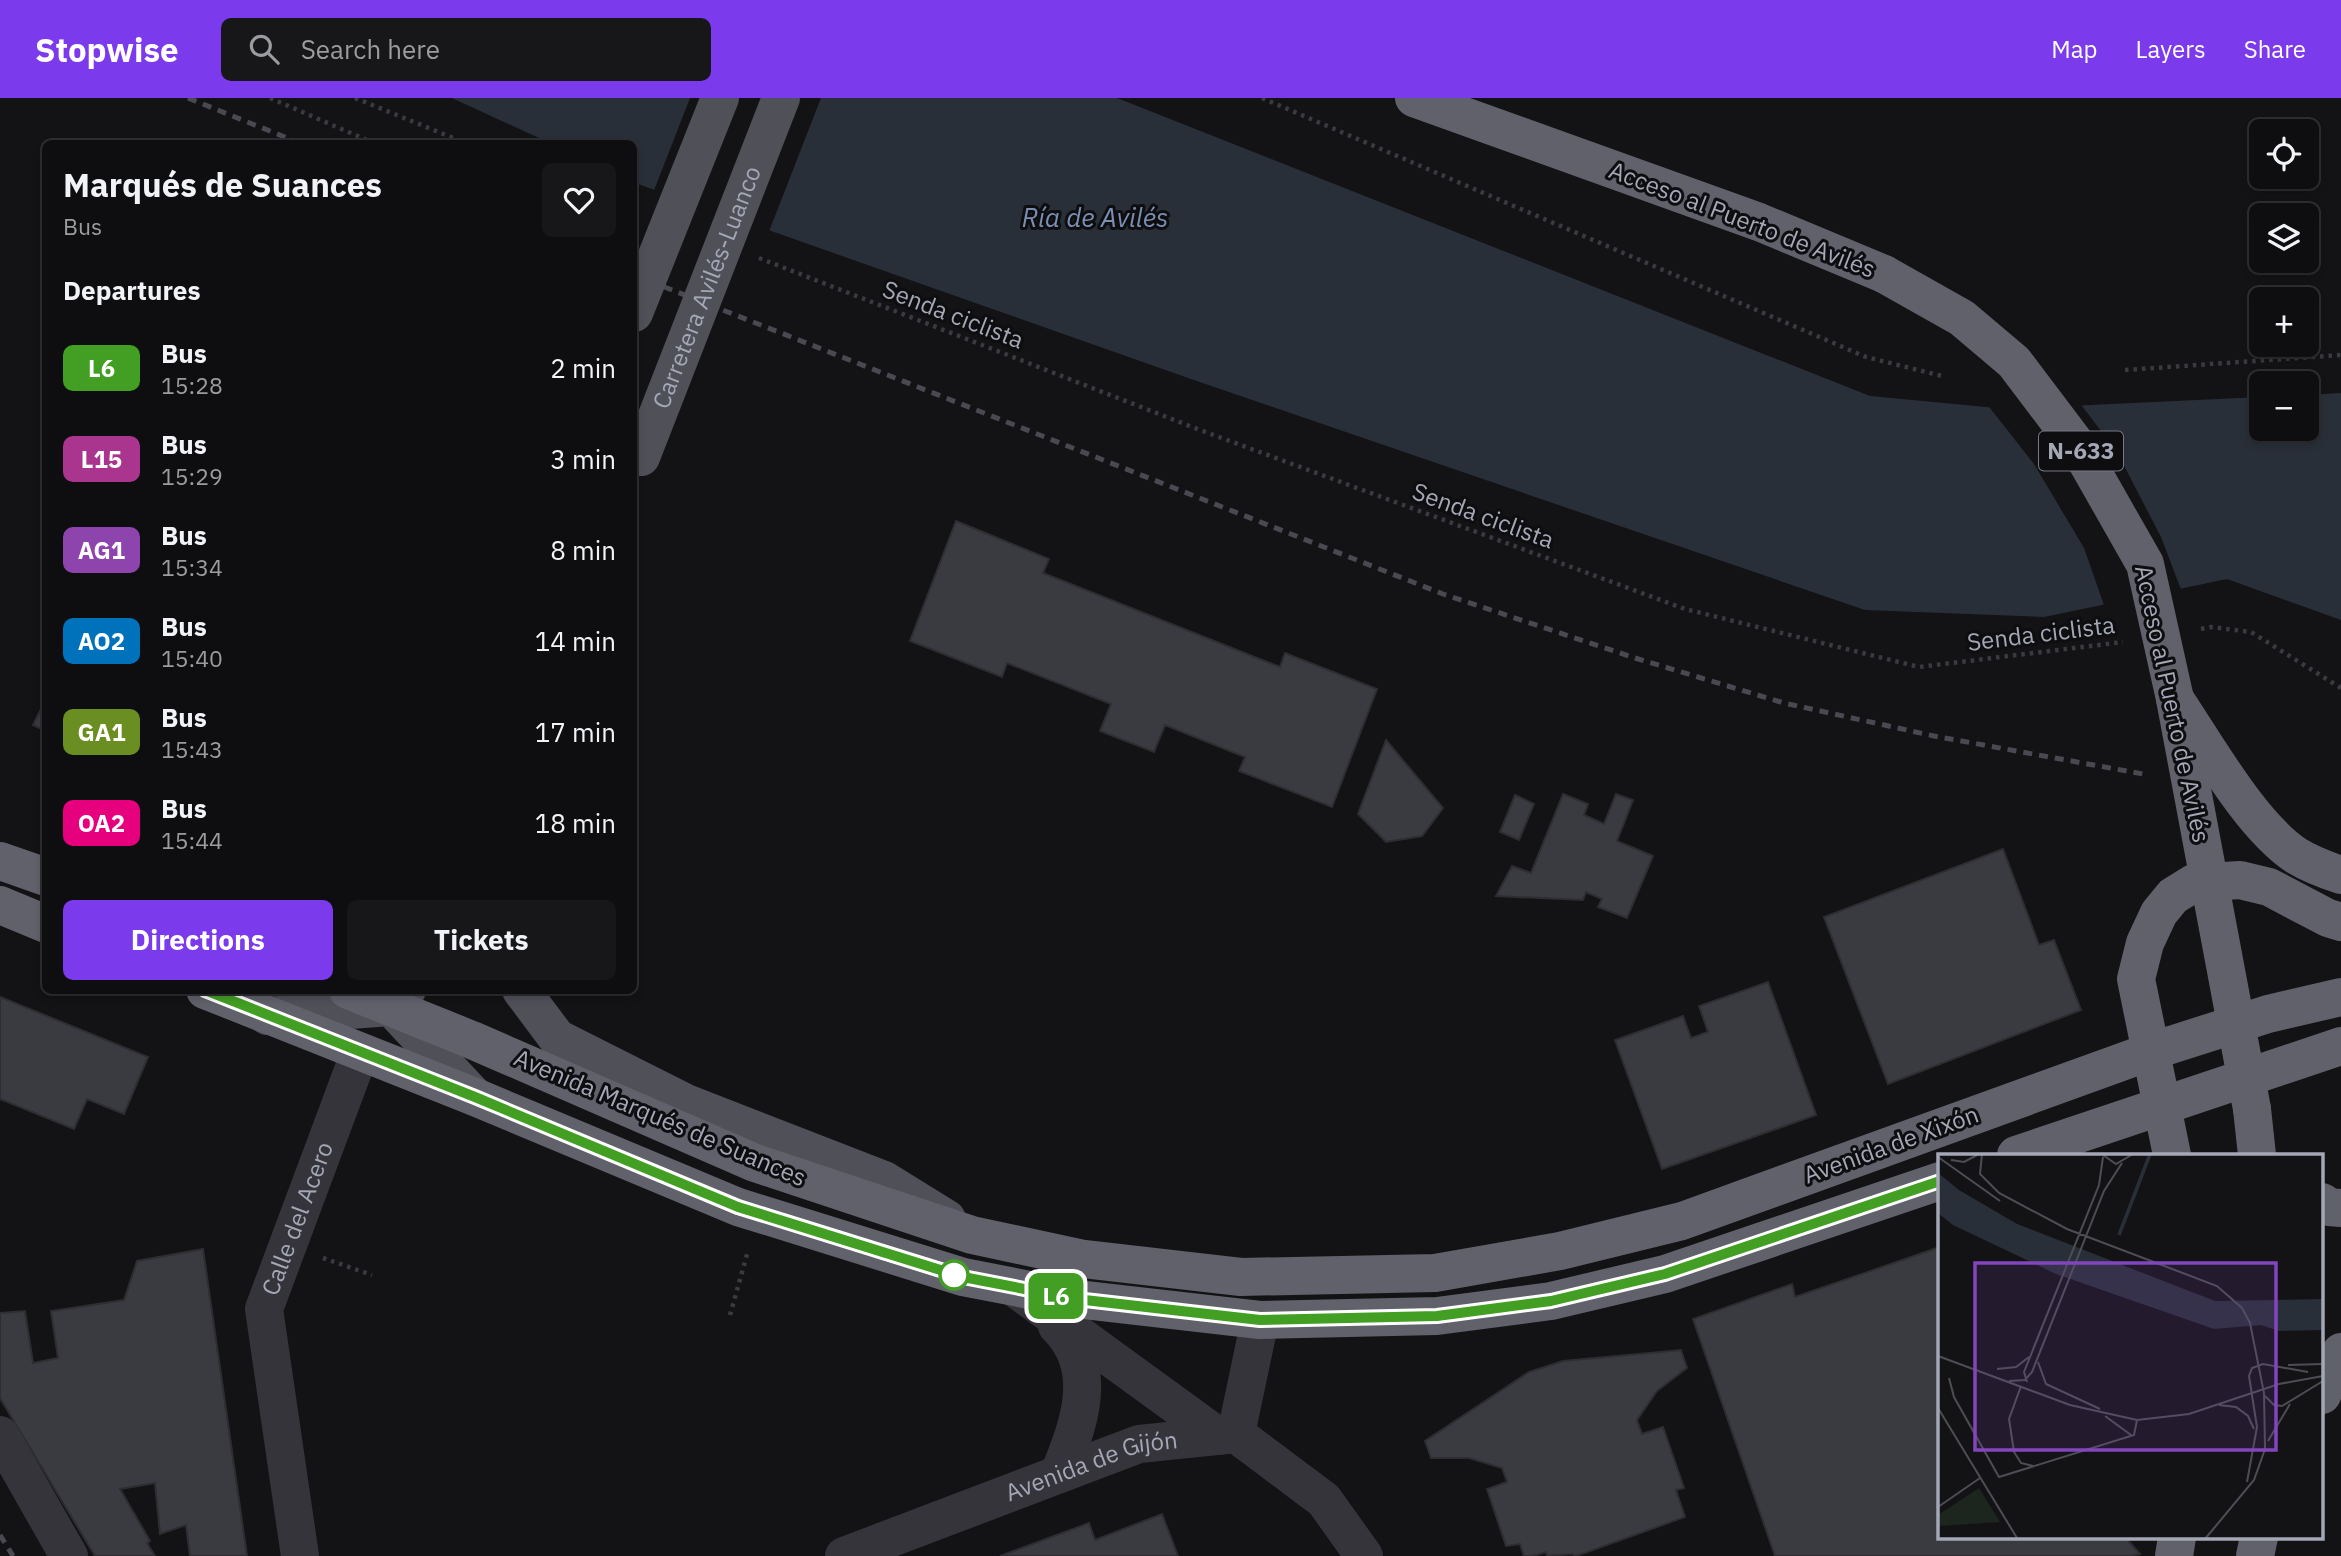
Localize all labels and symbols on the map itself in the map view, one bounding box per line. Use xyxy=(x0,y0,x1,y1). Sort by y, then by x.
street label: Acceso al Puerto de Avilés xyxy=(1605,153,1880,285)
street label: Carretera Avilés-Luanco xyxy=(644,161,768,413)
water label: Ría de Avilés xyxy=(1022,200,1168,234)
street label: Senda ciclista xyxy=(878,273,1029,356)
road number: N-633 xyxy=(2039,432,2123,470)
street label: Senda ciclista xyxy=(1408,475,1559,556)
street label: Acceso al Puerto de Avilés xyxy=(2128,562,2218,845)
street label: Senda ciclista xyxy=(1965,608,2117,658)
street label: Avenida Marqués de Suances xyxy=(509,1041,811,1193)
street label: Avenida de Xixón xyxy=(1799,1098,1983,1191)
street label: Calle del Acero xyxy=(254,1137,340,1300)
inset map xyxy=(1938,1154,2324,1538)
unlabelled marker xyxy=(939,1260,969,1290)
line badge: L6 xyxy=(1024,1273,1088,1319)
street label: Avenida de Gijón xyxy=(1000,1423,1179,1508)

